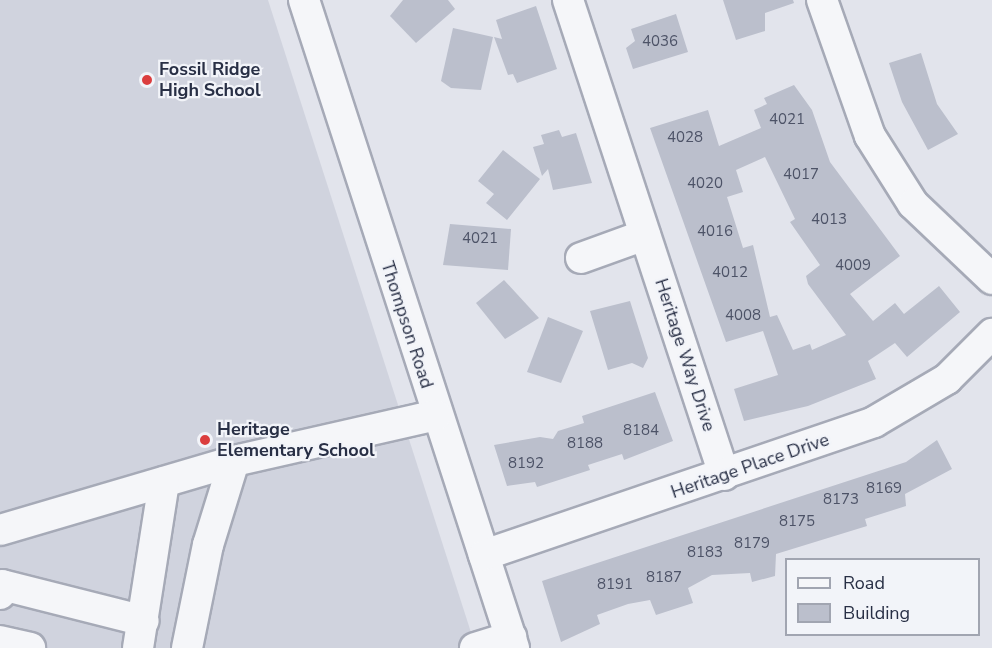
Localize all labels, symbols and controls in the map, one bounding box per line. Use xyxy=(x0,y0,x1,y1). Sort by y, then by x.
house number: 4036 xyxy=(642,33,678,51)
place label: Fossil Ridge High School xyxy=(159,59,261,101)
marker: Fossil Ridge High School xyxy=(140,73,154,87)
house number: 4021 xyxy=(769,111,805,129)
house number: 4028 xyxy=(667,129,703,147)
house number: 4017 xyxy=(783,166,819,184)
house number: 4020 xyxy=(687,175,723,193)
house number: 4013 xyxy=(811,211,847,229)
house number: 4016 xyxy=(697,223,733,241)
house number: 4021 xyxy=(462,230,498,248)
house number: 4009 xyxy=(835,257,871,275)
street label: Thompson Road xyxy=(376,259,438,391)
house number: 4012 xyxy=(712,264,748,282)
street label: Heritage Way Drive xyxy=(650,276,720,434)
house number: 4008 xyxy=(725,307,761,325)
place label: Heritage Elementary School xyxy=(217,419,375,462)
house number: 8184 xyxy=(623,422,659,440)
street label: Heritage Place Drive xyxy=(668,429,832,503)
marker: Heritage Elementary School xyxy=(198,433,212,447)
house number: 8188 xyxy=(567,435,603,453)
house number: 8192 xyxy=(508,455,544,473)
house number: 8169 xyxy=(866,480,902,498)
house number: 8173 xyxy=(823,491,859,509)
house number: 8175 xyxy=(779,513,815,531)
house number: 8179 xyxy=(734,535,770,553)
house number: 8183 xyxy=(687,544,723,562)
legend xyxy=(785,558,980,636)
house number: 8187 xyxy=(646,569,682,587)
text: Road xyxy=(843,571,885,595)
house number: 8191 xyxy=(597,576,633,594)
text: Building xyxy=(843,601,910,625)

